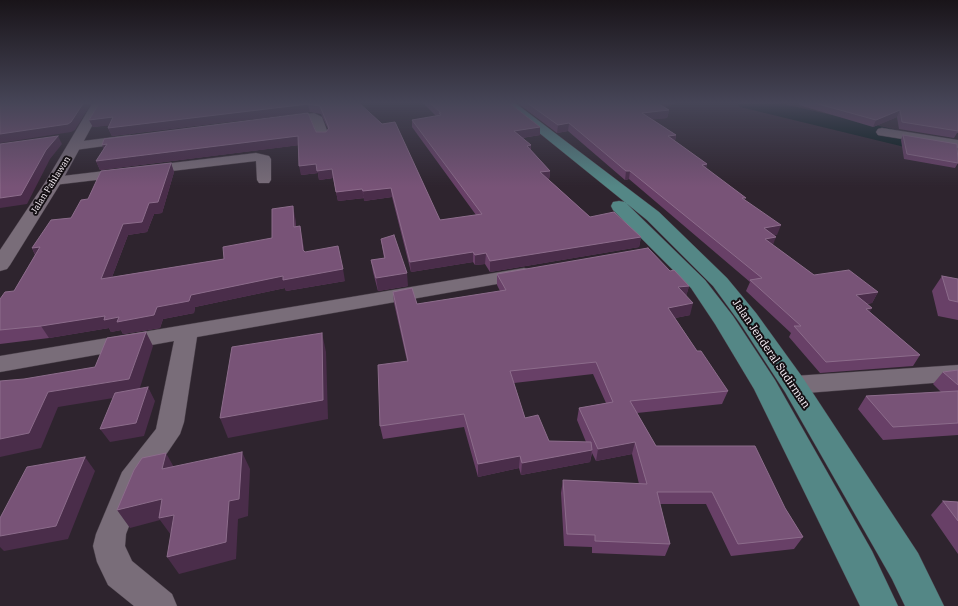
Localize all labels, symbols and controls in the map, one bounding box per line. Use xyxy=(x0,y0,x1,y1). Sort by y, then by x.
street label: Jalan Pahlawan xyxy=(29,154,73,216)
street label: Jalan Jenderal Sudirman xyxy=(730,297,812,411)

